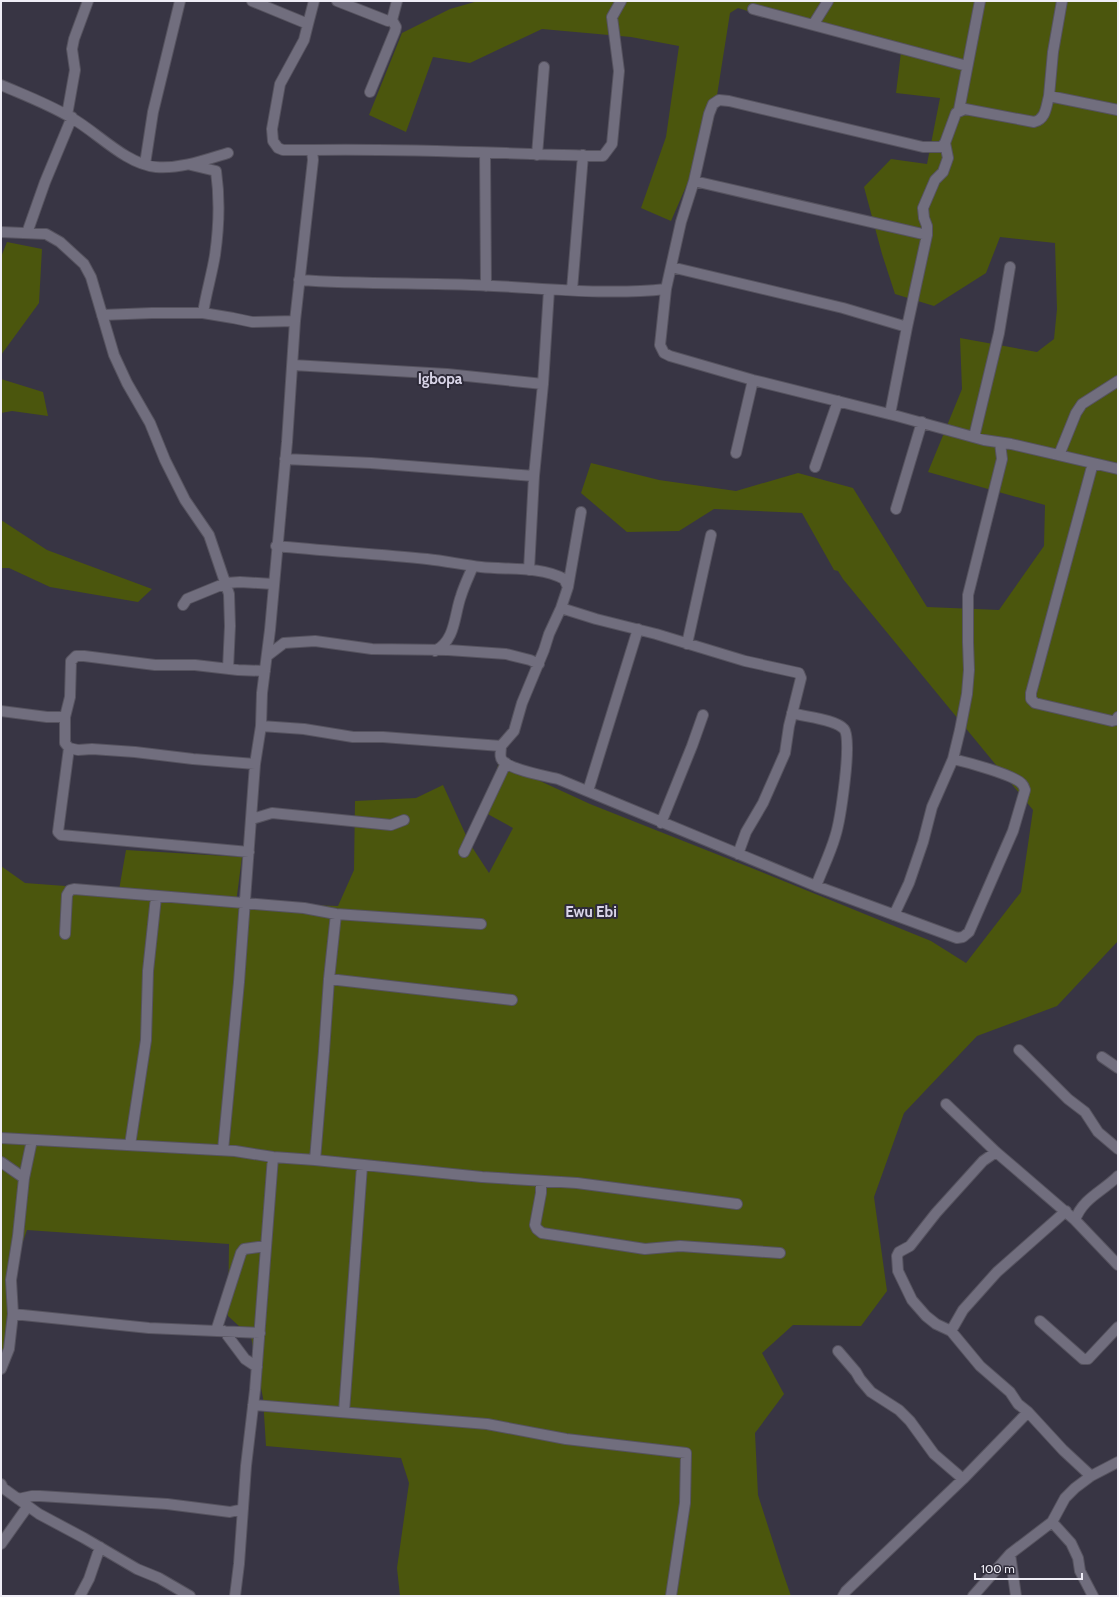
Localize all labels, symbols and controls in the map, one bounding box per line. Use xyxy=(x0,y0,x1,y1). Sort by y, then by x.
district label: Igbopa xyxy=(418,370,463,388)
district label: Ewu Ebi xyxy=(565,903,617,921)
scale bar xyxy=(975,1555,1082,1581)
text: 100 m xyxy=(981,1561,1015,1576)

